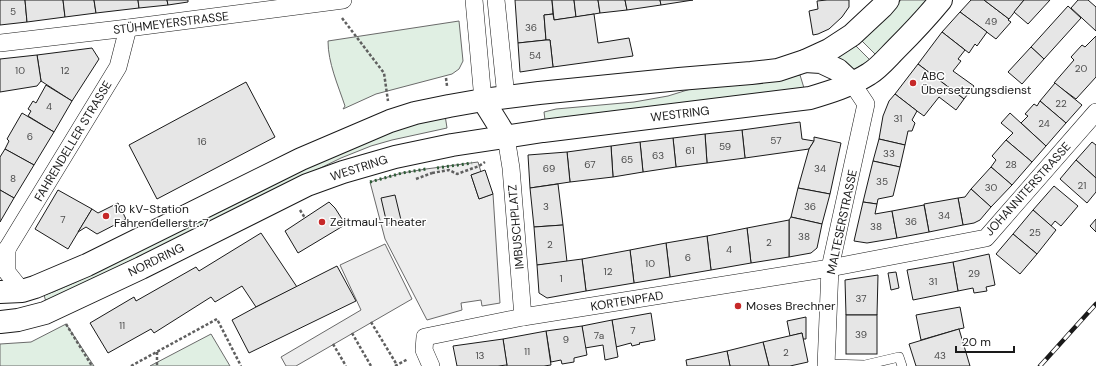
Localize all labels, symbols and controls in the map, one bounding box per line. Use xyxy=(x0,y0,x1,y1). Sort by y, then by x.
house number: 5 xyxy=(10,5,16,18)
street label: STÜHMEYERSTRASSE xyxy=(112,8,230,38)
house number: 49 xyxy=(985,15,997,28)
house number: 36 xyxy=(525,21,537,34)
house number: 54 xyxy=(529,49,541,62)
house number: 20 xyxy=(1075,62,1087,75)
house number: 10 xyxy=(15,64,25,77)
house number: 12 xyxy=(61,64,70,77)
place label: ABC Übersetzungsdienst xyxy=(921,68,1032,98)
street label: FAHRENDELLER STRASSE xyxy=(31,78,116,204)
marker: ABC Übersetzungsdienst xyxy=(908,78,918,88)
house number: 22 xyxy=(1055,97,1067,110)
house number: 4 xyxy=(46,100,52,113)
street label: WESTRING xyxy=(650,102,710,126)
house number: 31 xyxy=(894,112,902,125)
house number: 24 xyxy=(1038,117,1050,130)
house number: 6 xyxy=(27,130,33,143)
house number: 57 xyxy=(770,134,782,147)
house number: 16 xyxy=(197,135,207,148)
street label: JOHANNITERSTRASSE xyxy=(982,139,1074,239)
house number: 59 xyxy=(719,140,731,153)
house number: 61 xyxy=(685,144,695,157)
house number: 33 xyxy=(883,147,895,160)
house number: 63 xyxy=(652,149,664,162)
street label: WESTRING xyxy=(328,151,390,185)
house number: 65 xyxy=(621,153,633,166)
house number: 67 xyxy=(584,158,596,171)
house number: 28 xyxy=(1005,158,1017,171)
house number: 69 xyxy=(543,162,555,175)
house number: 34 xyxy=(814,162,826,175)
street label: MALTESERSTRASSE xyxy=(823,168,861,276)
house number: 8 xyxy=(10,172,16,185)
house number: 35 xyxy=(876,175,888,188)
house number: 21 xyxy=(1078,179,1086,192)
house number: 30 xyxy=(985,181,998,194)
street label: IMBUSCHPLATZ xyxy=(504,184,528,270)
house number: 3 xyxy=(543,200,549,213)
house number: 36 xyxy=(804,200,816,213)
place label: 10 kV-Station Fahrendellerstr. 7 xyxy=(114,201,209,231)
house number: 34 xyxy=(938,209,950,222)
marker: 10 kV-Station Fahrendellerstr. 7 xyxy=(101,211,111,221)
house number: 7 xyxy=(60,213,66,226)
place label: Zeitmaul-Theater xyxy=(330,214,427,230)
house number: 36 xyxy=(905,215,917,228)
marker: Zeitmaul-Theater xyxy=(317,217,327,227)
house number: 38 xyxy=(870,220,882,233)
house number: 25 xyxy=(1029,226,1041,239)
house number: 38 xyxy=(798,230,810,243)
house number: 2 xyxy=(766,236,772,249)
house number: 2 xyxy=(547,238,553,251)
street label: NORDRING xyxy=(125,240,187,280)
house number: 4 xyxy=(726,243,732,256)
house number: 6 xyxy=(685,251,691,264)
house number: 10 xyxy=(645,257,655,270)
house number: 12 xyxy=(604,265,613,278)
house number: 29 xyxy=(968,267,980,280)
house number: 1 xyxy=(559,272,563,285)
house number: 31 xyxy=(929,275,937,288)
street label: KORTENPFAD xyxy=(589,287,665,315)
house number: 37 xyxy=(855,292,867,305)
place label: Moses Brechner xyxy=(746,298,836,314)
marker: Moses Brechner xyxy=(733,301,743,311)
house number: 11 xyxy=(119,319,125,332)
house number: 7 xyxy=(630,324,636,337)
house number: 39 xyxy=(855,328,867,341)
scale bar xyxy=(956,328,1014,354)
house number: 7a xyxy=(594,329,604,342)
house number: 9 xyxy=(563,333,569,346)
text: 20 m xyxy=(962,334,991,350)
house number: 11 xyxy=(524,345,530,358)
house number: 2 xyxy=(783,346,789,359)
house number: 13 xyxy=(475,349,485,362)
house number: 43 xyxy=(934,349,946,362)

